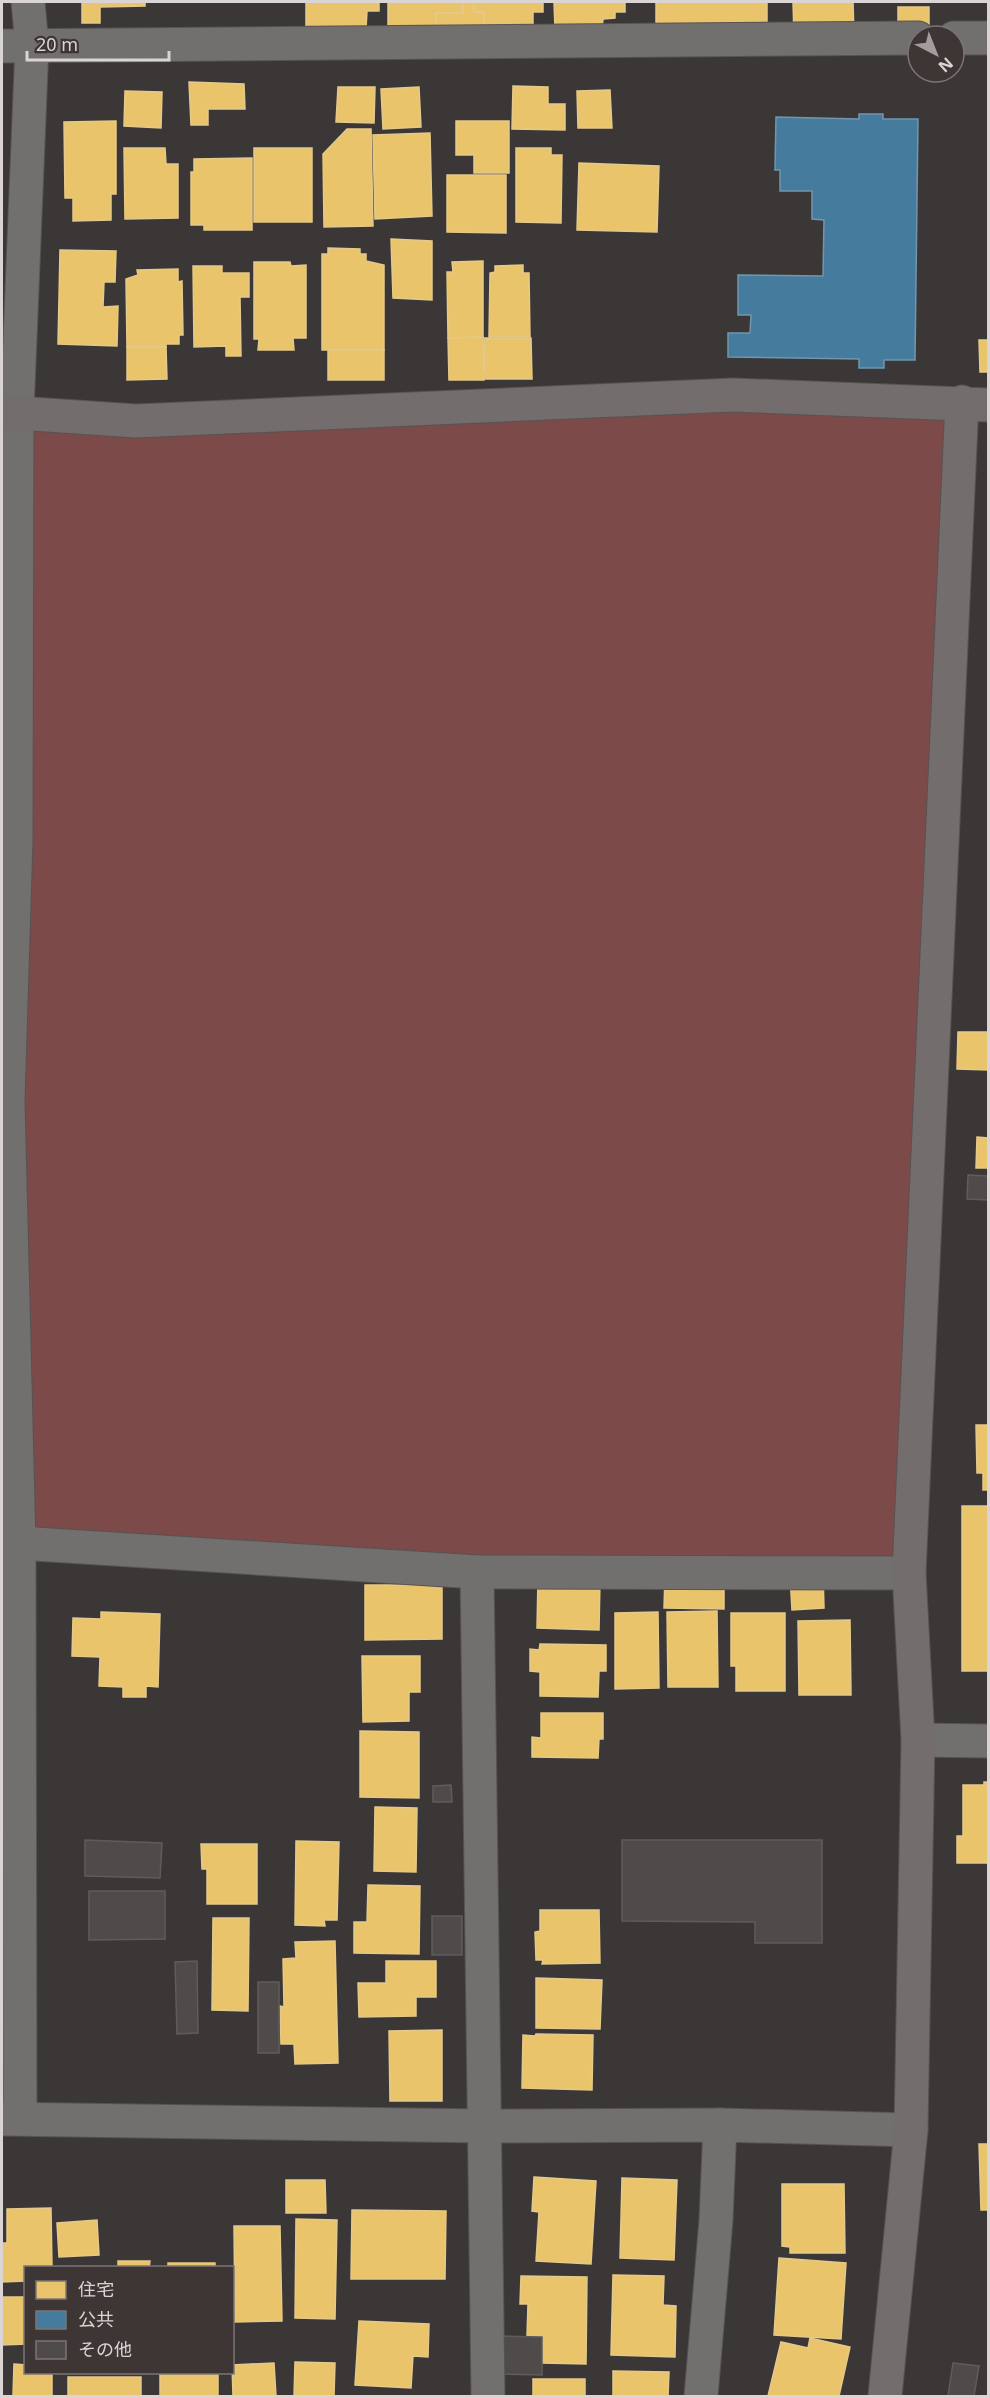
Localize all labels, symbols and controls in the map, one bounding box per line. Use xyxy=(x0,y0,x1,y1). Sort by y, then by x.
scale bar xyxy=(27,24,170,62)
north arrow xyxy=(906,24,966,84)
text: 20 m xyxy=(36,32,78,56)
text: N xyxy=(934,53,958,78)
legend xyxy=(24,2266,234,2374)
text: 住宅 xyxy=(78,2277,114,2301)
text: 公共 xyxy=(78,2307,114,2331)
text: その他 xyxy=(78,2337,132,2361)

